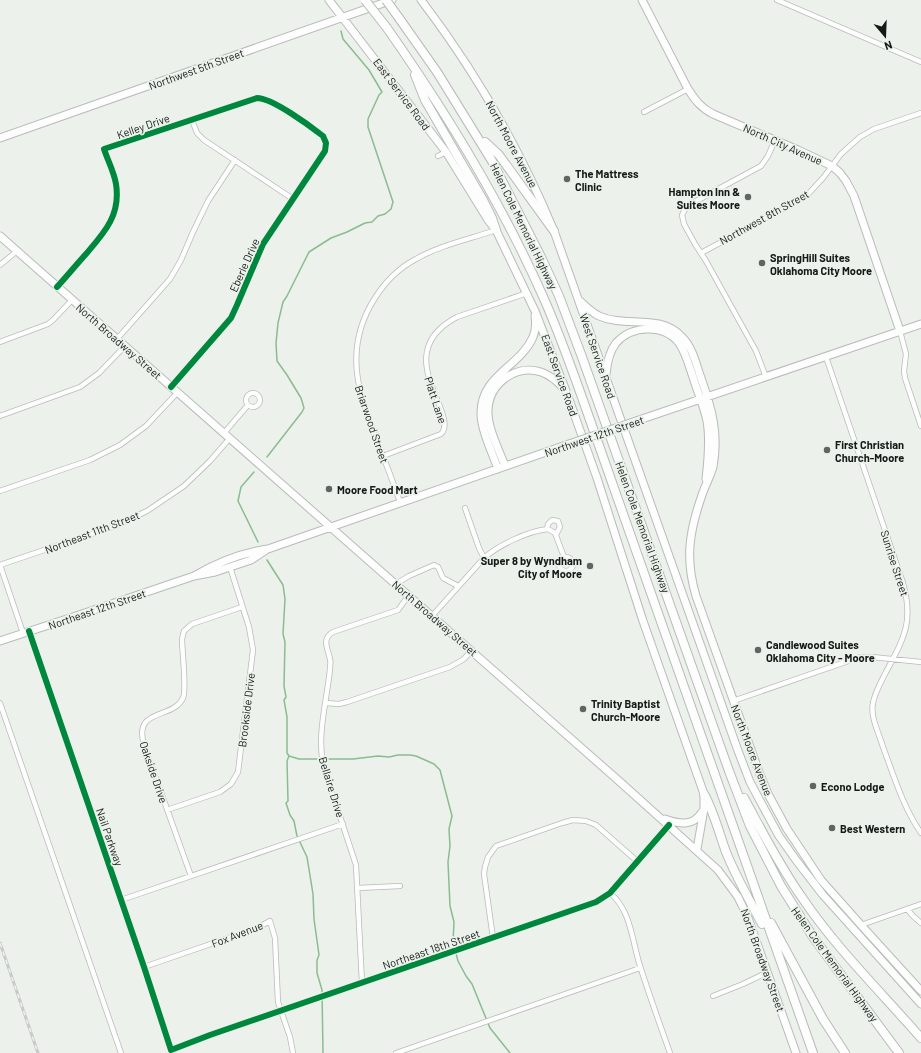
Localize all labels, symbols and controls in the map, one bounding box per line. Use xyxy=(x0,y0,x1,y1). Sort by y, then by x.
north arrow xyxy=(865,16,905,56)
text: N xyxy=(883,39,894,53)
street label: Northwest 5th Street xyxy=(147,46,245,92)
street label: East Service Road xyxy=(371,56,433,132)
street label: North Moore Avenue xyxy=(484,98,540,190)
street label: Kelley Drive xyxy=(115,111,171,141)
street label: North City Avenue xyxy=(741,121,825,167)
street label: Helen Cole Memorial Highway xyxy=(488,161,560,291)
place label: The Mattress Clinic xyxy=(575,167,639,193)
marker: The Mattress Clinic xyxy=(562,174,572,184)
place label: Hampton Inn & Suites Moore xyxy=(669,185,740,211)
street label: Northwest 8th Street xyxy=(717,187,811,247)
marker: Hampton Inn & Suites Moore xyxy=(743,192,753,202)
street label: Eberle Drive xyxy=(226,236,262,294)
place label: SpringHill Suites Oklahoma City Moore xyxy=(770,251,872,277)
marker: SpringHill Suites Oklahoma City Moore xyxy=(757,258,767,268)
street label: North Broadway Street xyxy=(74,300,164,382)
street label: West Service Road xyxy=(577,312,619,400)
street label: East Service Road xyxy=(539,332,581,418)
street label: Platt Lane xyxy=(422,375,450,425)
street label: Briarwood Street xyxy=(353,383,391,465)
street label: Northwest 12th Street xyxy=(543,413,645,459)
place label: First Christian Church-Moore xyxy=(835,438,904,464)
marker: First Christian Church-Moore xyxy=(822,445,832,455)
street label: Helen Cole Memorial Highway xyxy=(613,460,673,594)
place label: Moore Food Mart xyxy=(337,483,418,496)
marker: Moore Food Mart xyxy=(324,484,334,494)
street label: Northeast 11th Street xyxy=(43,508,141,556)
street label: Sunrise Street xyxy=(878,528,912,598)
place label: Super 8 by Wyndham City of Moore xyxy=(481,554,582,580)
marker: Super 8 by Wyndham City of Moore xyxy=(585,561,595,571)
street label: North Broadway Street xyxy=(390,577,480,659)
street label: Northeast 12th Street xyxy=(47,586,147,632)
place label: Candlewood Suites Oklahoma City - Moore xyxy=(766,638,875,664)
marker: Candlewood Suites Oklahoma City - Moore xyxy=(753,645,763,655)
street label: Brookside Drive xyxy=(235,672,257,748)
place label: Trinity Baptist Church-Moore xyxy=(591,697,660,723)
street label: North Moore Avenue xyxy=(729,703,775,798)
marker: Trinity Baptist Church-Moore xyxy=(578,704,588,714)
street label: Oakside Drive xyxy=(137,739,171,805)
street label: Bellaire Drive xyxy=(317,755,347,819)
place label: Econo Lodge xyxy=(821,780,884,793)
marker: Econo Lodge xyxy=(808,781,818,791)
street label: Nail Parkway xyxy=(94,806,126,868)
place label: Best Western xyxy=(840,822,905,835)
marker: Best Western xyxy=(827,823,837,833)
street label: Helen Cole Memorial Highway xyxy=(789,904,881,1024)
street label: North Broadway Street xyxy=(738,907,788,1013)
street label: Fox Avenue xyxy=(209,918,265,950)
street label: Northeast 18th Street xyxy=(381,926,481,972)

